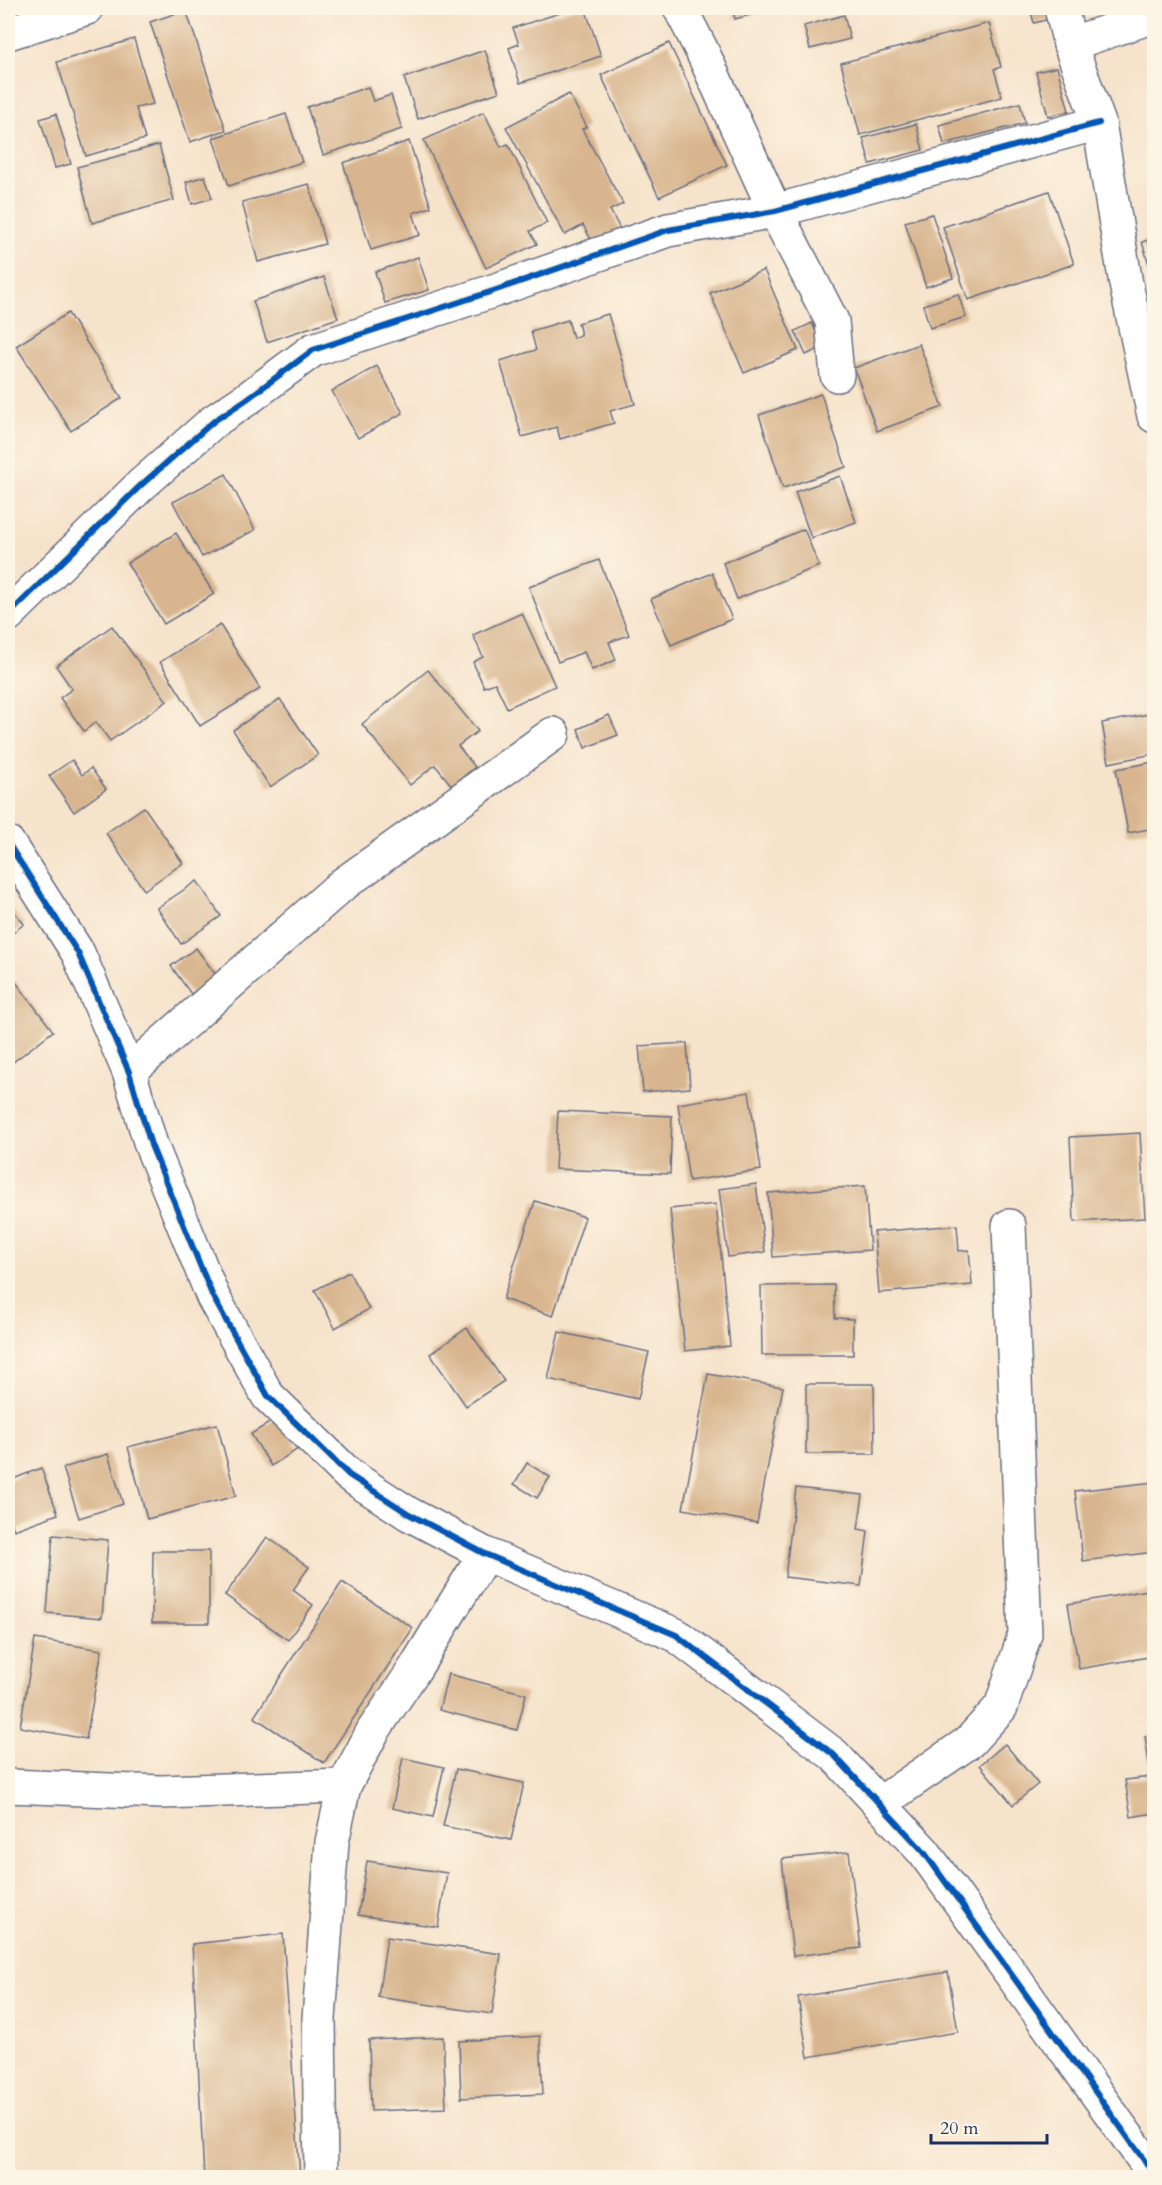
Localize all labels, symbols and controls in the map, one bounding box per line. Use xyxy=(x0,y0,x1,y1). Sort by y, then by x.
scale bar xyxy=(931,2107,1046,2145)
text: 20 m xyxy=(940,2116,979,2141)

